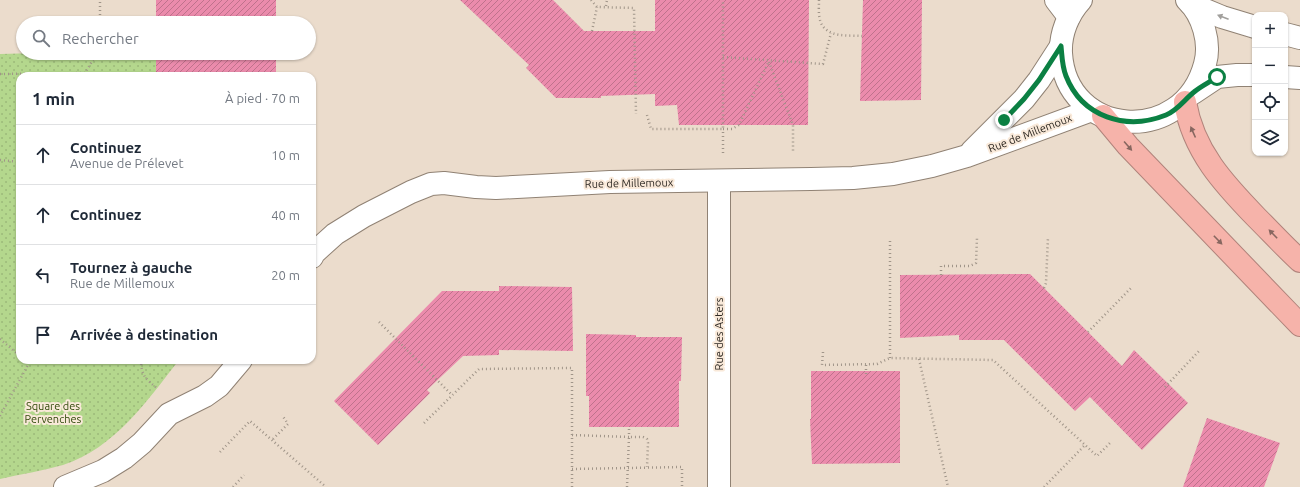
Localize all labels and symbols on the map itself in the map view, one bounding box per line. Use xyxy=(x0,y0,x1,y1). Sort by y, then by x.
one-way arrow xyxy=(1216,14,1228,20)
route start xyxy=(1208,68,1226,86)
street label: Rue de Millemoux xyxy=(986,111,1074,154)
route end xyxy=(995,111,1013,129)
one-way arrow xyxy=(1190,127,1196,138)
one-way arrow xyxy=(1123,141,1133,151)
street label: Rue de Millemoux xyxy=(585,176,674,190)
one-way arrow xyxy=(1268,229,1277,239)
one-way arrow xyxy=(1213,235,1223,245)
street label: Rue des Asters xyxy=(713,297,725,370)
park label: Square des Pervenches xyxy=(25,400,82,425)

